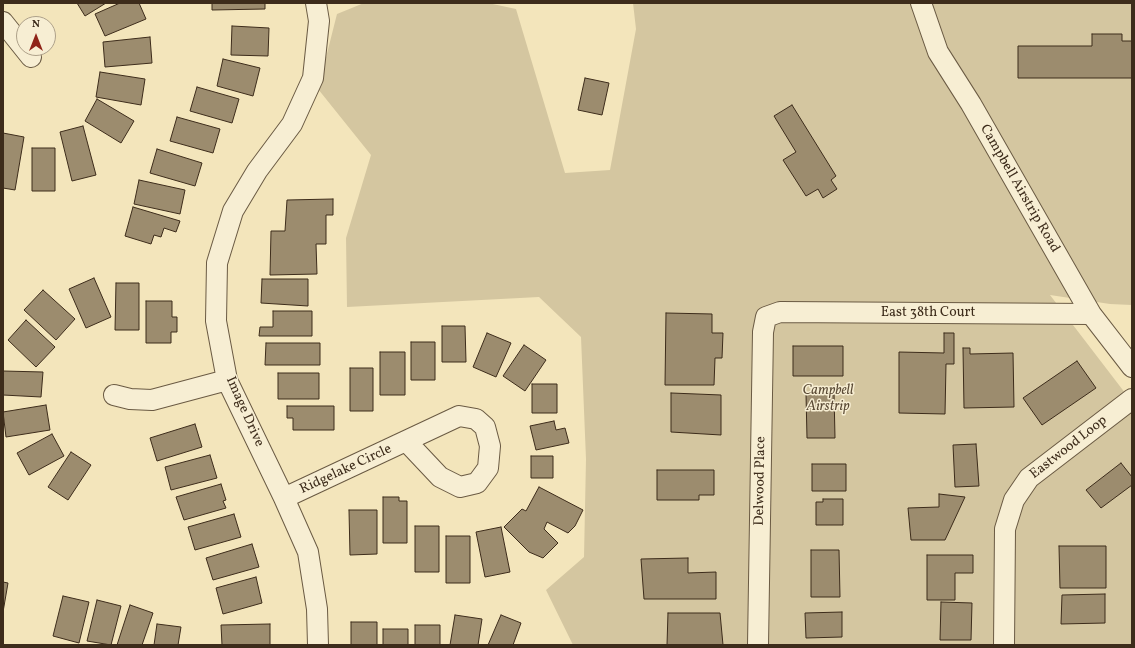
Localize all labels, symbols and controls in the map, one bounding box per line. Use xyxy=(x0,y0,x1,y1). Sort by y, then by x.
north arrow xyxy=(16,16,56,56)
text: N xyxy=(32,17,40,32)
street label: Campbell Airstrip Road xyxy=(975,122,1063,256)
street label: East 38th Court xyxy=(881,305,975,321)
street label: Image Drive xyxy=(221,374,267,450)
park label: Campbell Airstrip xyxy=(802,383,854,416)
street label: Eastwood Loop xyxy=(1027,413,1111,483)
street label: Delwood Place xyxy=(752,436,770,526)
street label: Ridgelake Circle xyxy=(297,441,395,499)

